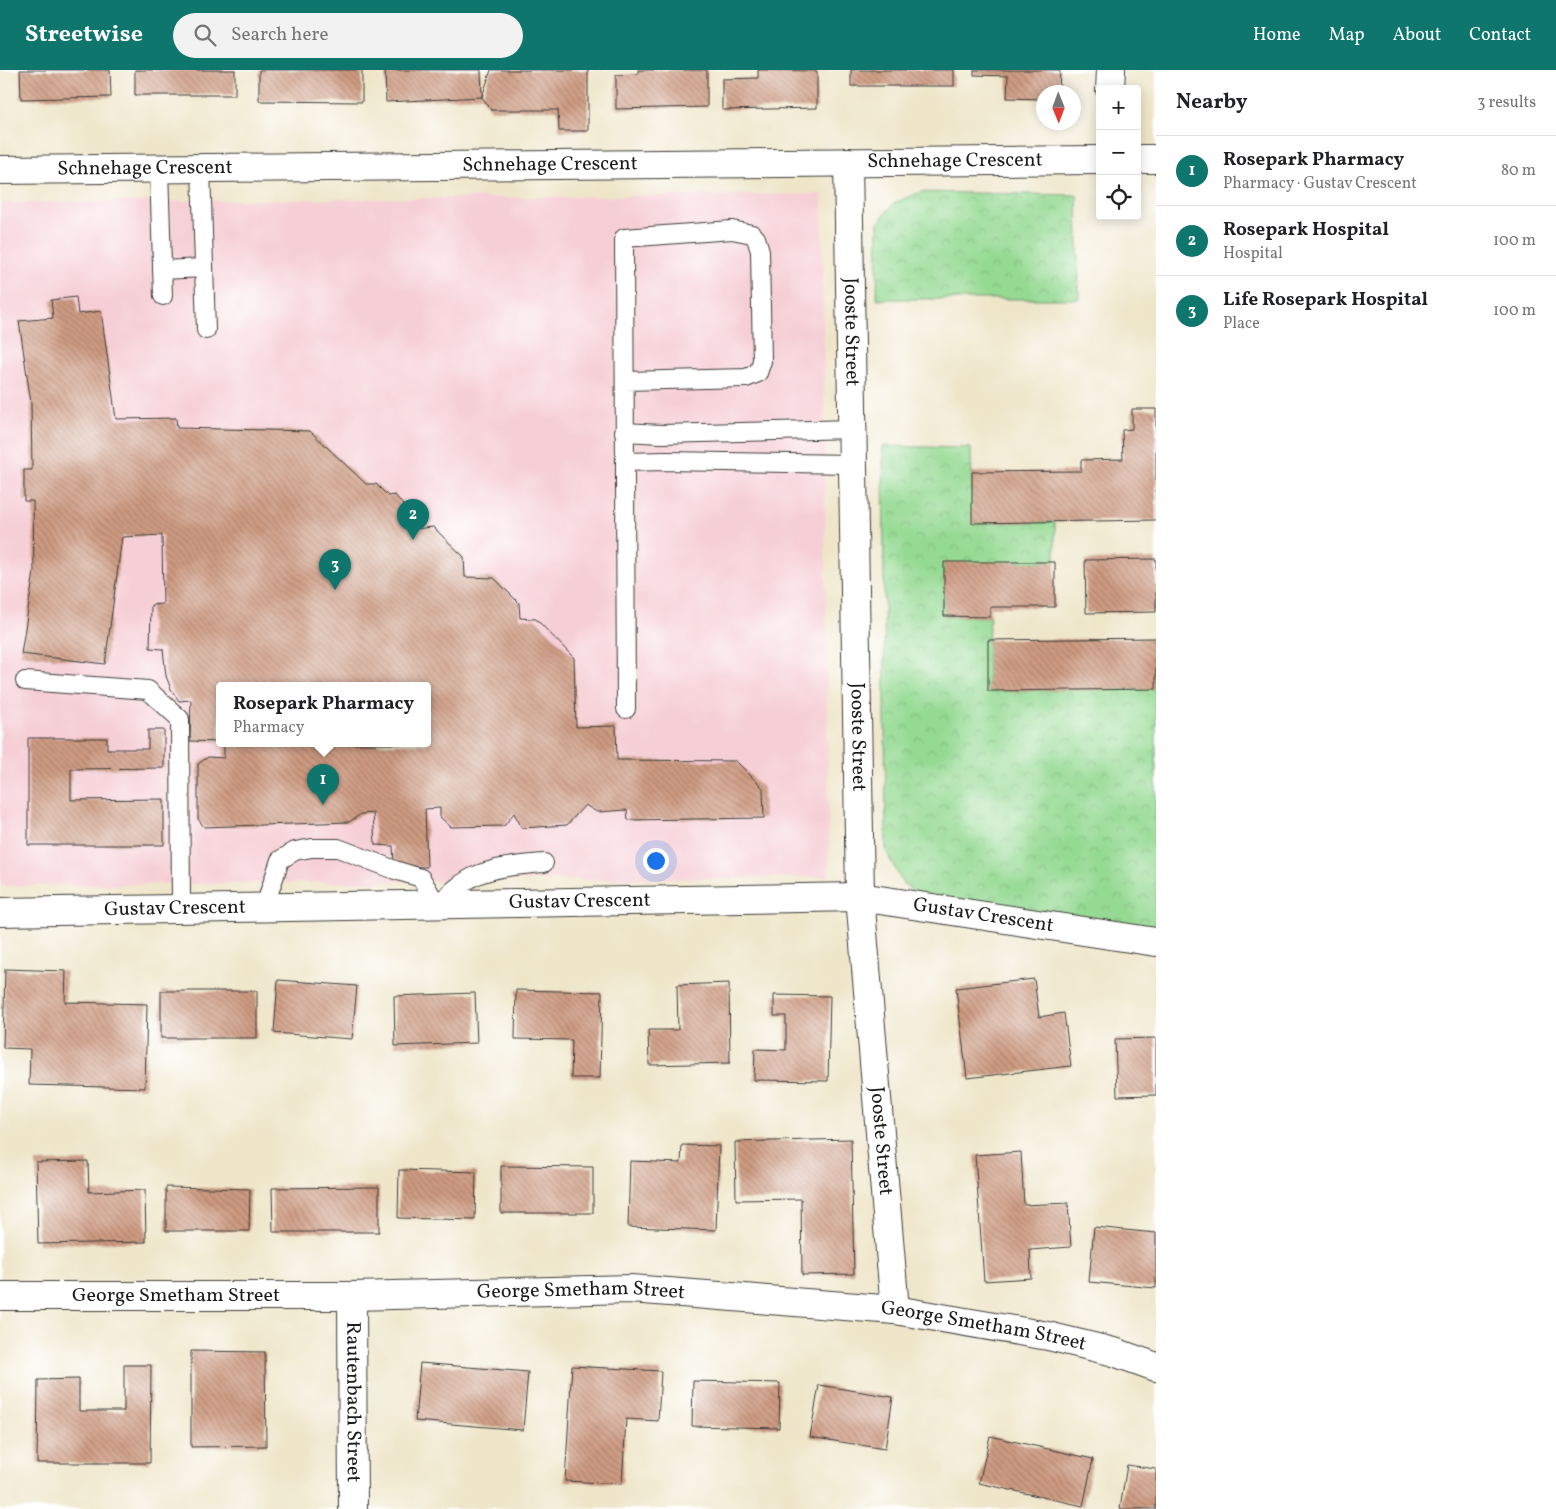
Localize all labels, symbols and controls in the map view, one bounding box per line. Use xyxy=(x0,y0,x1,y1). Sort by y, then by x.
search box xyxy=(173,13,523,58)
text: Streetwise xyxy=(25,18,143,52)
icon: search xyxy=(191,21,219,49)
text: Search here xyxy=(231,22,328,48)
text: Home xyxy=(1253,23,1301,48)
text: Map xyxy=(1329,23,1365,48)
text: About xyxy=(1393,23,1441,48)
text: Contact xyxy=(1469,23,1531,48)
north arrow xyxy=(1036,85,1081,130)
map controls xyxy=(1096,85,1141,220)
button: + xyxy=(1096,85,1141,130)
text: Nearby xyxy=(1176,88,1247,117)
text: 3 results xyxy=(1477,92,1536,114)
button: − xyxy=(1096,130,1141,175)
street label: Schnehage Crescent xyxy=(867,147,1043,176)
text: Rosepark Pharmacy xyxy=(1223,147,1404,173)
street label: Schnehage Crescent xyxy=(462,150,638,180)
street label: Schnehage Crescent xyxy=(57,154,233,183)
text: 1 xyxy=(1189,160,1195,182)
text: 80 m xyxy=(1501,160,1536,182)
text: Pharmacy · Gustav Crescent xyxy=(1223,173,1417,195)
button: locate xyxy=(1096,175,1141,220)
text: Rosepark Hospital xyxy=(1223,217,1389,243)
text: 2 xyxy=(1188,230,1196,252)
text: 100 m xyxy=(1493,230,1536,252)
text: Hospital xyxy=(1223,243,1283,265)
street label: Jooste Street xyxy=(836,277,866,387)
text: Life Rosepark Hospital xyxy=(1223,287,1428,313)
text: 3 xyxy=(1188,300,1196,322)
text: 100 m xyxy=(1493,300,1536,322)
text: Place xyxy=(1223,313,1260,335)
pin: 2 xyxy=(397,499,429,540)
pin: 3 xyxy=(319,549,351,590)
popup xyxy=(216,682,431,747)
street label: Jooste Street xyxy=(842,682,872,792)
text: Rosepark Pharmacy xyxy=(233,691,414,717)
text: Pharmacy xyxy=(233,717,304,739)
pin: 1 xyxy=(307,764,339,805)
your location xyxy=(643,848,669,874)
street label: Gustav Crescent xyxy=(509,887,651,917)
street label: Gustav Crescent xyxy=(911,891,1056,940)
street label: Gustav Crescent xyxy=(104,894,246,924)
street label: Jooste Street xyxy=(862,1085,899,1197)
street label: George Smetham Street xyxy=(477,1275,686,1307)
street label: George Smetham Street xyxy=(72,1282,280,1310)
street label: George Smetham Street xyxy=(880,1295,1089,1359)
street label: Rautenbach Street xyxy=(338,1321,367,1483)

